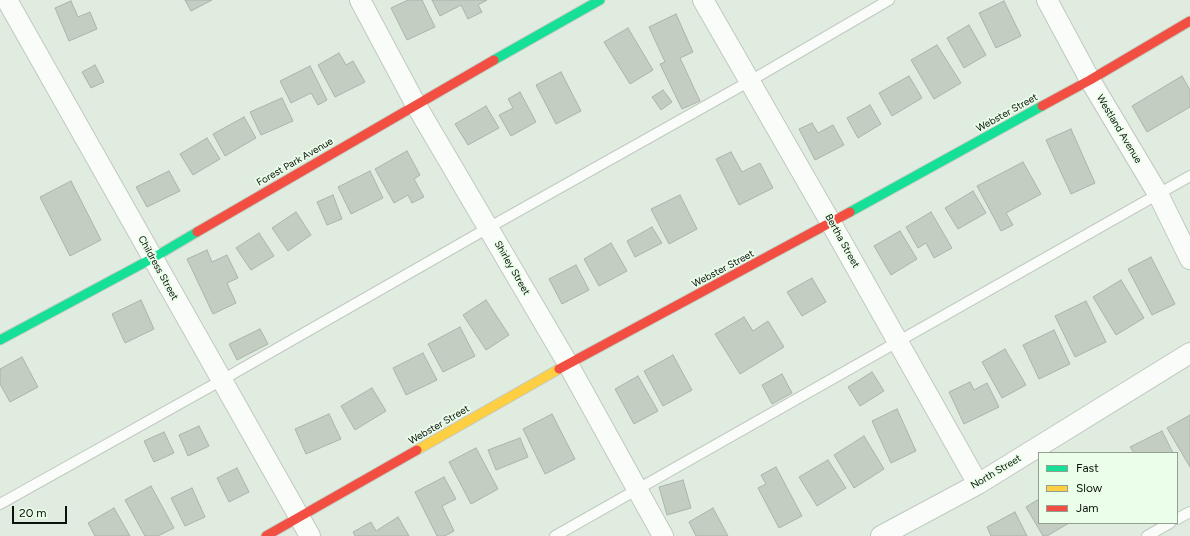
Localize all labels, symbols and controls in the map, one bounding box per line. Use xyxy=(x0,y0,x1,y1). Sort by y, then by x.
street label: Webster Street xyxy=(974,91,1040,135)
street label: Westland Avenue xyxy=(1094,92,1144,166)
street label: Forest Park Avenue xyxy=(255,135,335,189)
street label: Bertha Street xyxy=(822,212,862,270)
street label: Childress Street xyxy=(135,234,181,302)
street label: Shirley Street xyxy=(492,239,532,297)
street label: Webster Street xyxy=(690,248,756,290)
street label: Webster Street xyxy=(406,403,472,447)
street label: North Street xyxy=(969,452,1023,492)
legend xyxy=(1038,452,1178,524)
text: Fast xyxy=(1076,461,1099,475)
text: Slow xyxy=(1076,481,1102,495)
scale bar xyxy=(14,498,69,524)
text: Jam xyxy=(1076,501,1099,515)
text: 20 m xyxy=(19,506,47,520)

